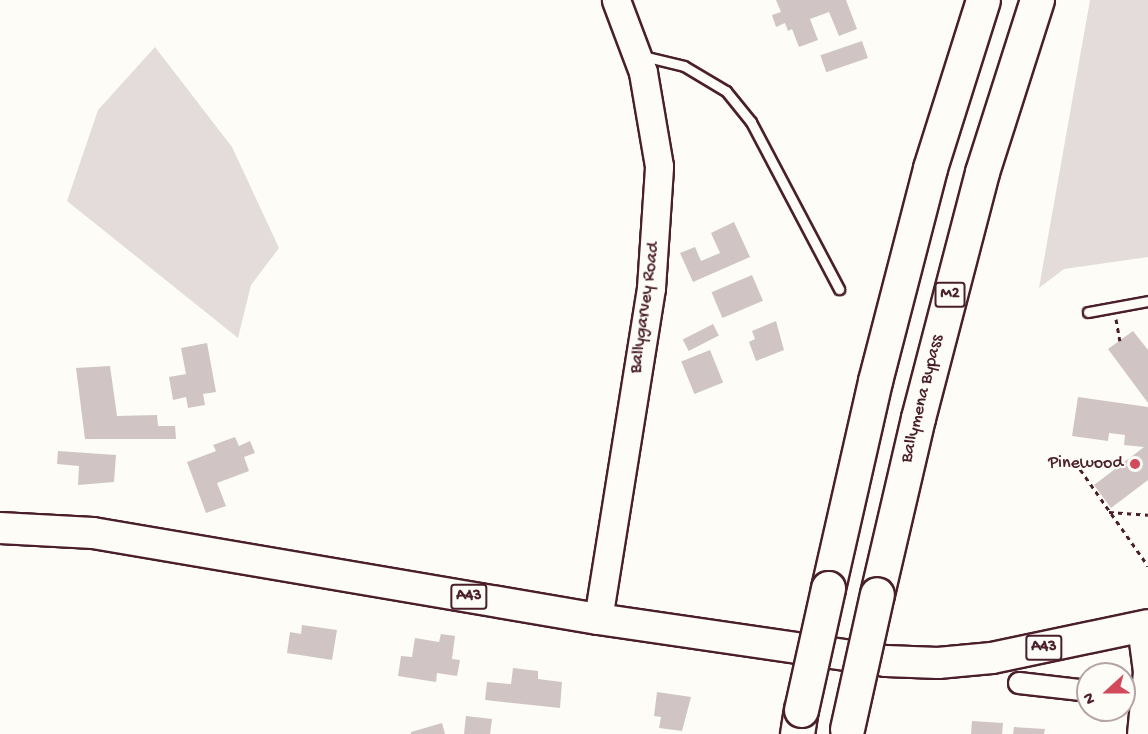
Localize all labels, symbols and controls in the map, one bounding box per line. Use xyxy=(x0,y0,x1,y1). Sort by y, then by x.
street label: Ballygarvey Road xyxy=(626,241,666,375)
road number: M2 xyxy=(934,282,966,308)
street label: Ballymena Bypass xyxy=(897,333,949,465)
place label: Pinewood xyxy=(1048,453,1123,475)
marker: Pinewood xyxy=(1128,457,1142,471)
road number: A43 xyxy=(450,584,488,610)
road number: A43 xyxy=(1024,635,1064,661)
north arrow xyxy=(1076,662,1136,722)
text: N xyxy=(1080,690,1101,706)

